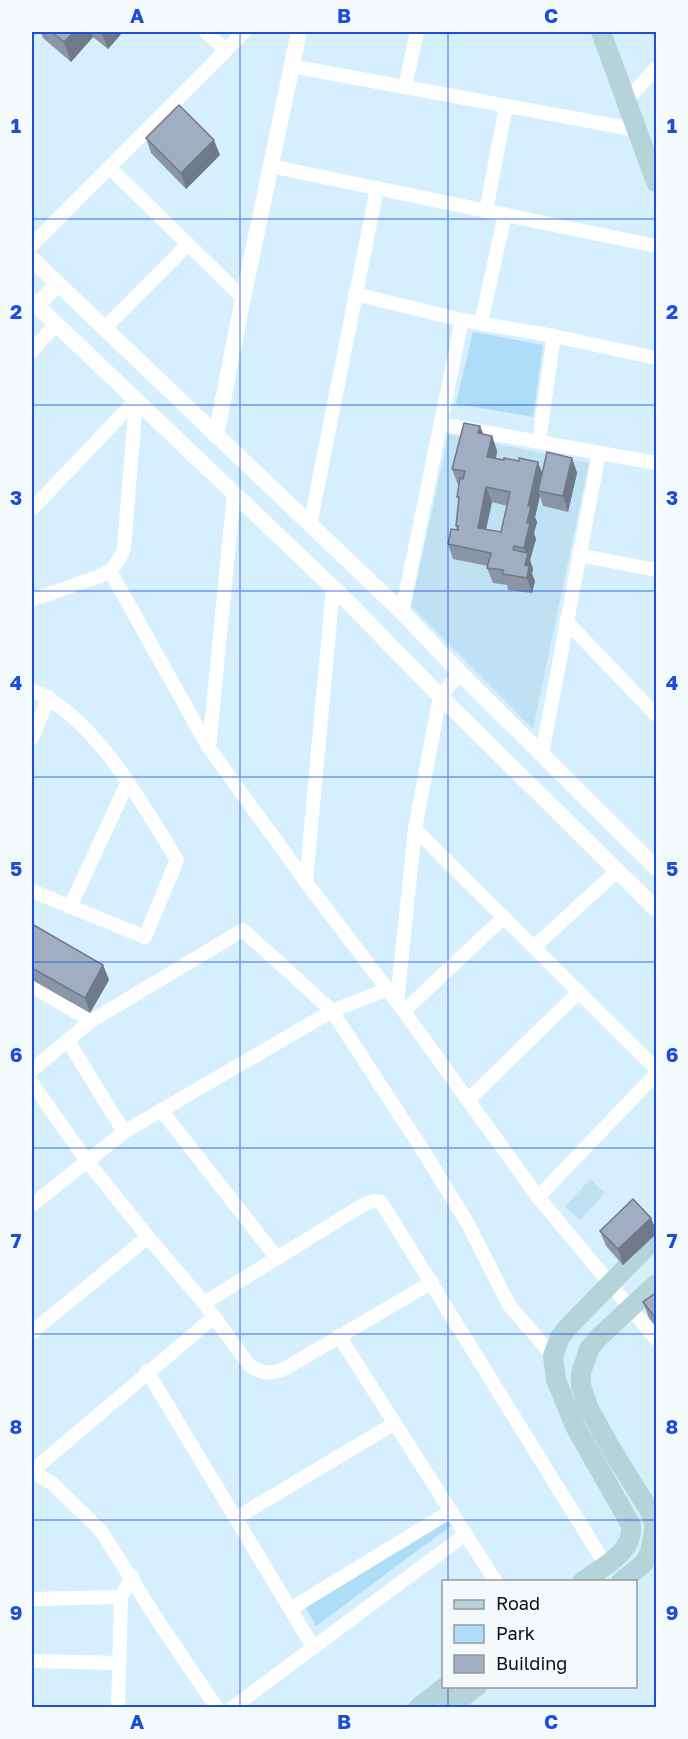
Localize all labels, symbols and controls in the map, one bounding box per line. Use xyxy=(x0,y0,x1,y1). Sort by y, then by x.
text: A xyxy=(130,3,144,27)
text: B xyxy=(337,3,351,27)
text: C xyxy=(544,3,558,27)
text: 1 xyxy=(11,113,21,137)
text: 1 xyxy=(667,113,677,137)
text: 2 xyxy=(10,299,22,323)
text: 2 xyxy=(666,299,678,323)
text: 3 xyxy=(10,485,22,509)
text: 3 xyxy=(666,485,678,509)
text: 4 xyxy=(10,670,22,694)
text: 4 xyxy=(666,670,678,694)
text: 5 xyxy=(10,856,22,880)
text: 5 xyxy=(666,856,678,880)
text: 6 xyxy=(10,1042,22,1066)
text: 6 xyxy=(666,1042,678,1066)
text: 7 xyxy=(11,1228,22,1252)
text: 7 xyxy=(667,1228,678,1252)
text: 8 xyxy=(10,1414,22,1438)
text: 8 xyxy=(666,1414,678,1438)
legend xyxy=(442,1580,637,1688)
text: Road xyxy=(496,1592,540,1614)
text: 9 xyxy=(10,1600,22,1624)
text: 9 xyxy=(666,1600,678,1624)
text: Park xyxy=(496,1622,535,1644)
text: Building xyxy=(496,1652,567,1674)
text: A xyxy=(130,1709,144,1733)
text: B xyxy=(337,1709,351,1733)
text: C xyxy=(544,1709,558,1733)

